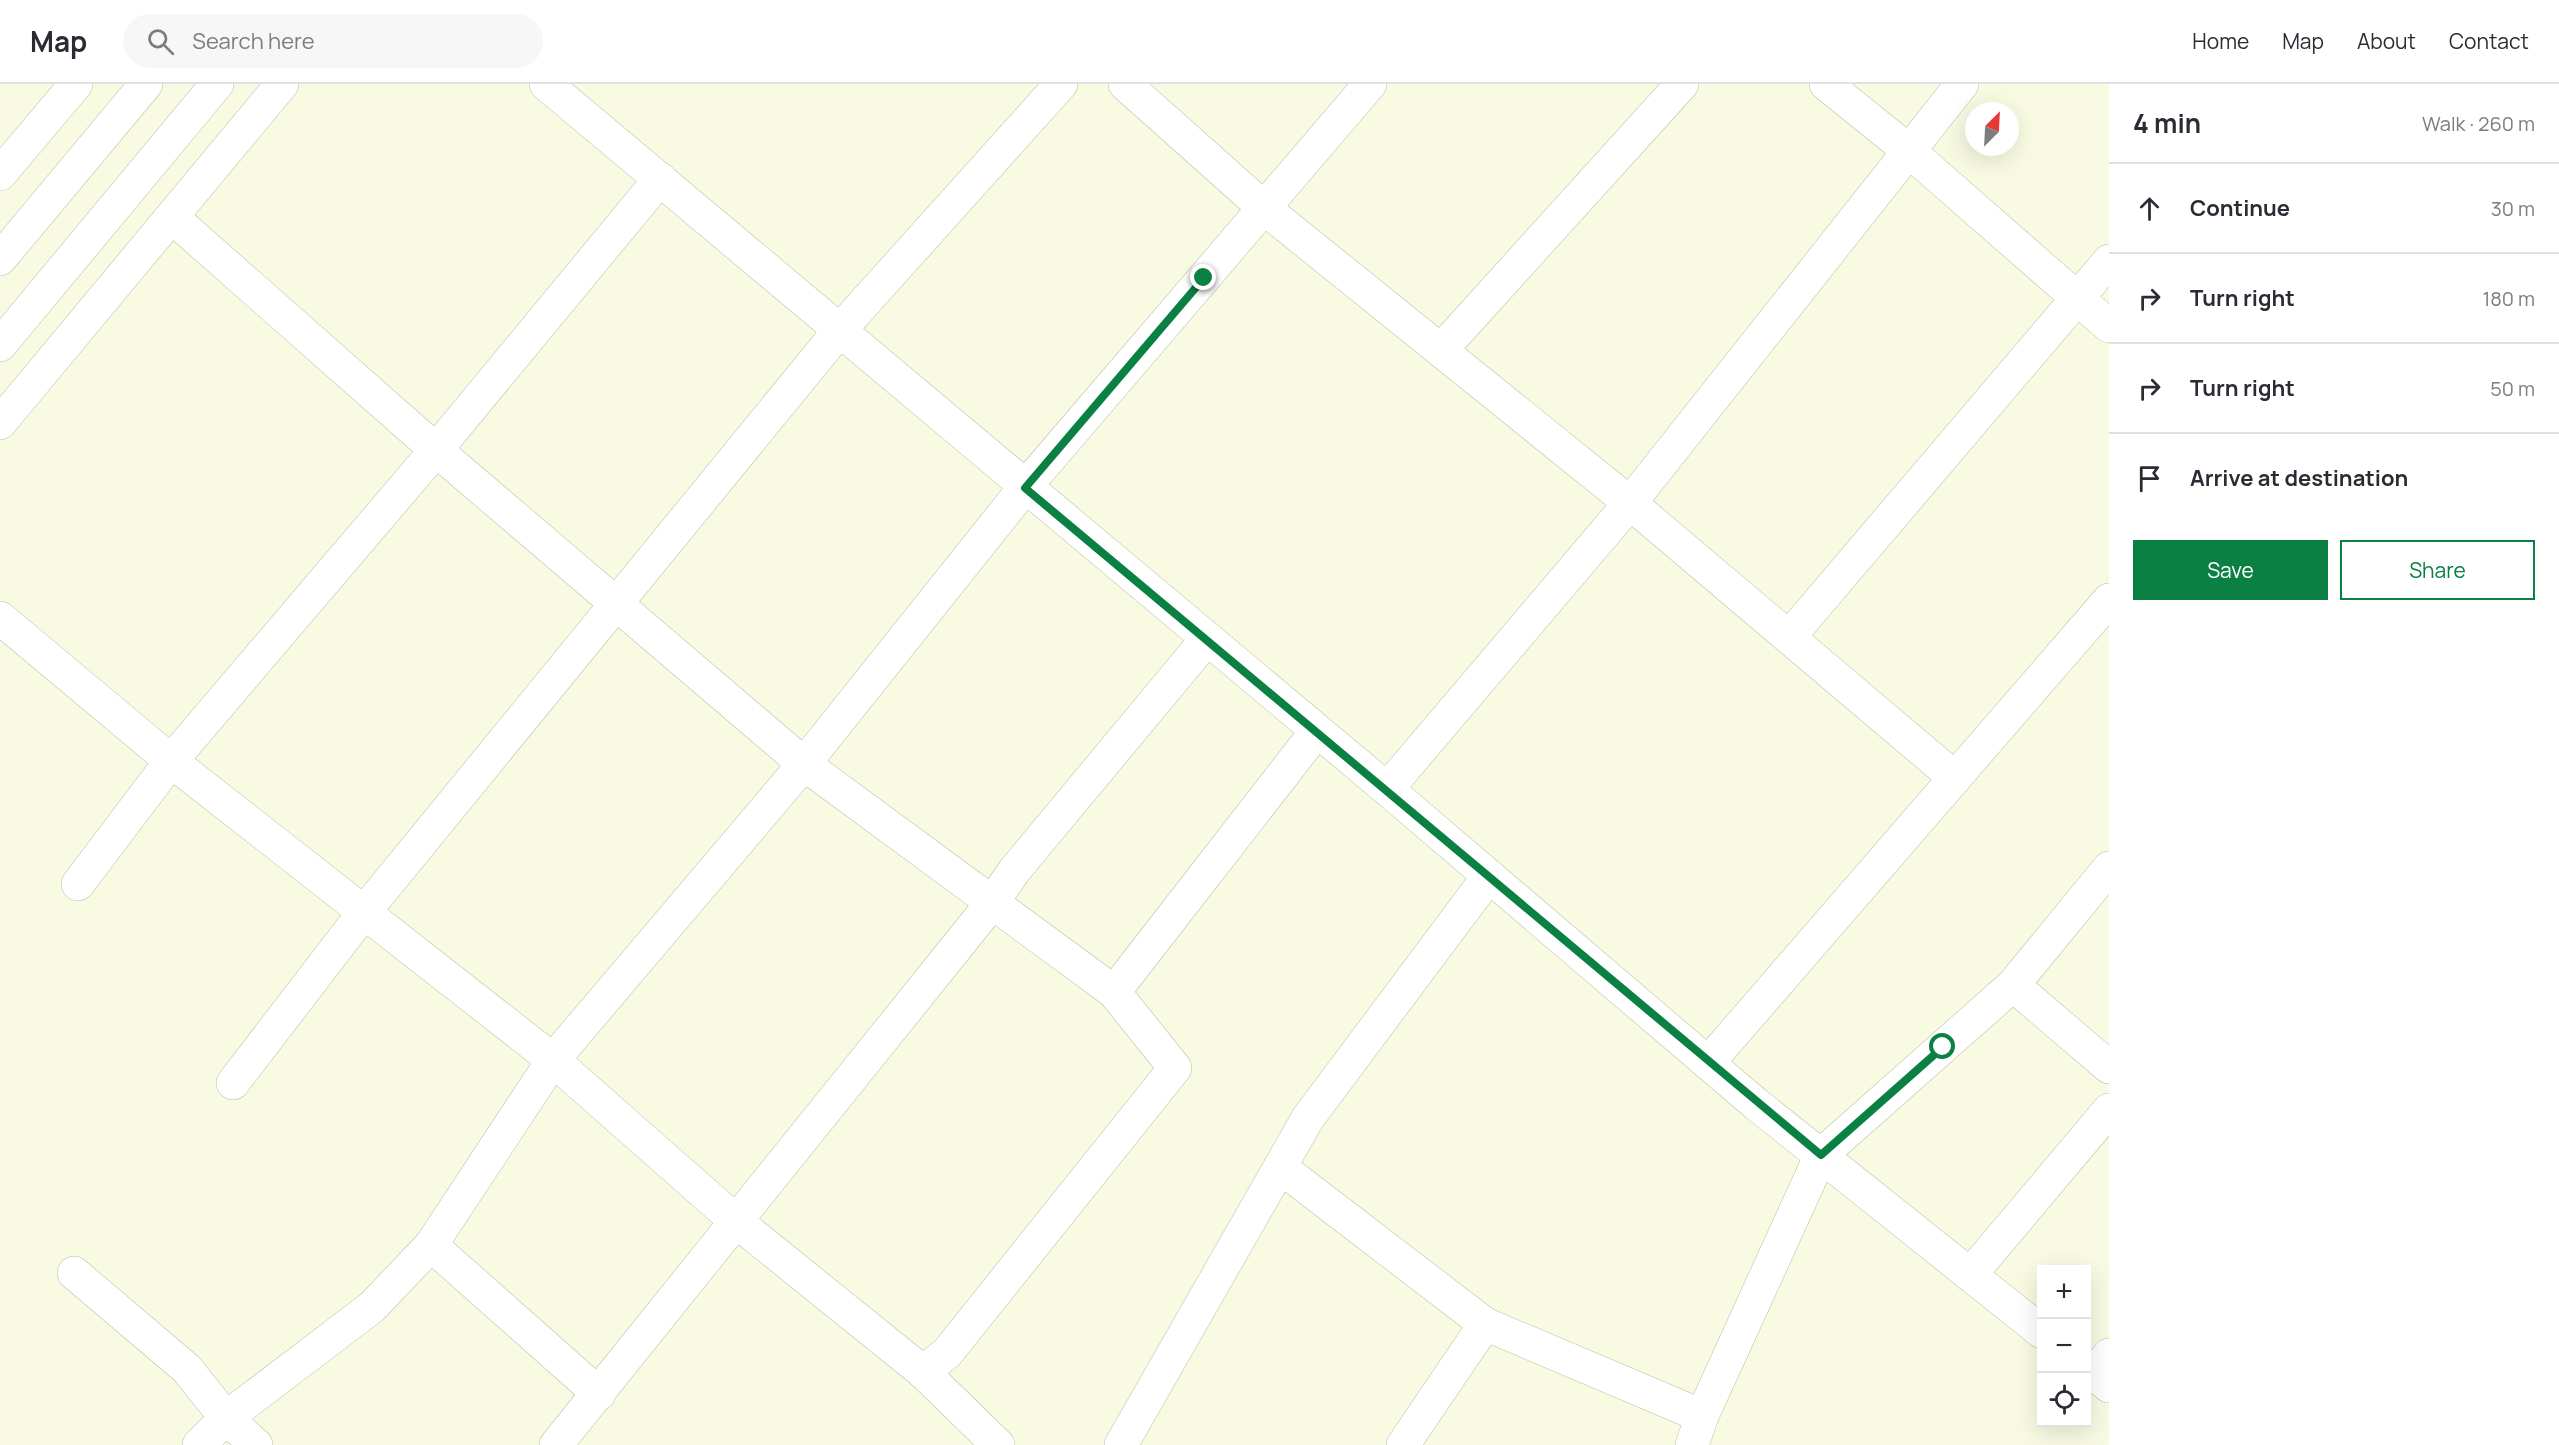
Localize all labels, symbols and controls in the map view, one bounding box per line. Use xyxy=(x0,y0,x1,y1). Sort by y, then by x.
search box xyxy=(123,14,543,68)
text: Map xyxy=(30,22,87,60)
icon: search xyxy=(144,25,177,58)
text: Search here xyxy=(192,26,315,56)
text: Home xyxy=(2192,27,2249,55)
text: Map xyxy=(2282,27,2324,55)
text: About xyxy=(2357,27,2416,55)
text: Contact xyxy=(2449,27,2529,55)
north arrow xyxy=(1965,102,2019,156)
text: 4 min xyxy=(2133,105,2201,141)
text: Walk · 260 m xyxy=(2422,110,2535,137)
icon: ahead xyxy=(2133,192,2166,225)
text: Continue xyxy=(2190,193,2290,223)
text: 30 m xyxy=(2491,195,2535,222)
route end xyxy=(1190,264,1216,290)
icon: right xyxy=(2133,282,2166,315)
text: Turn right xyxy=(2190,283,2295,313)
text: 180 m xyxy=(2482,285,2535,312)
icon: right xyxy=(2133,372,2166,405)
text: Turn right xyxy=(2190,373,2295,403)
text: 50 m xyxy=(2490,375,2535,402)
icon: arrive xyxy=(2133,462,2166,495)
text: Arrive at destination xyxy=(2190,463,2408,493)
button: Save xyxy=(2133,540,2328,600)
button: Share xyxy=(2340,540,2535,600)
route start xyxy=(1929,1033,1955,1059)
map controls xyxy=(2037,1265,2091,1427)
button: + xyxy=(2037,1265,2091,1319)
button: − xyxy=(2037,1319,2091,1373)
button: locate xyxy=(2037,1373,2091,1427)

